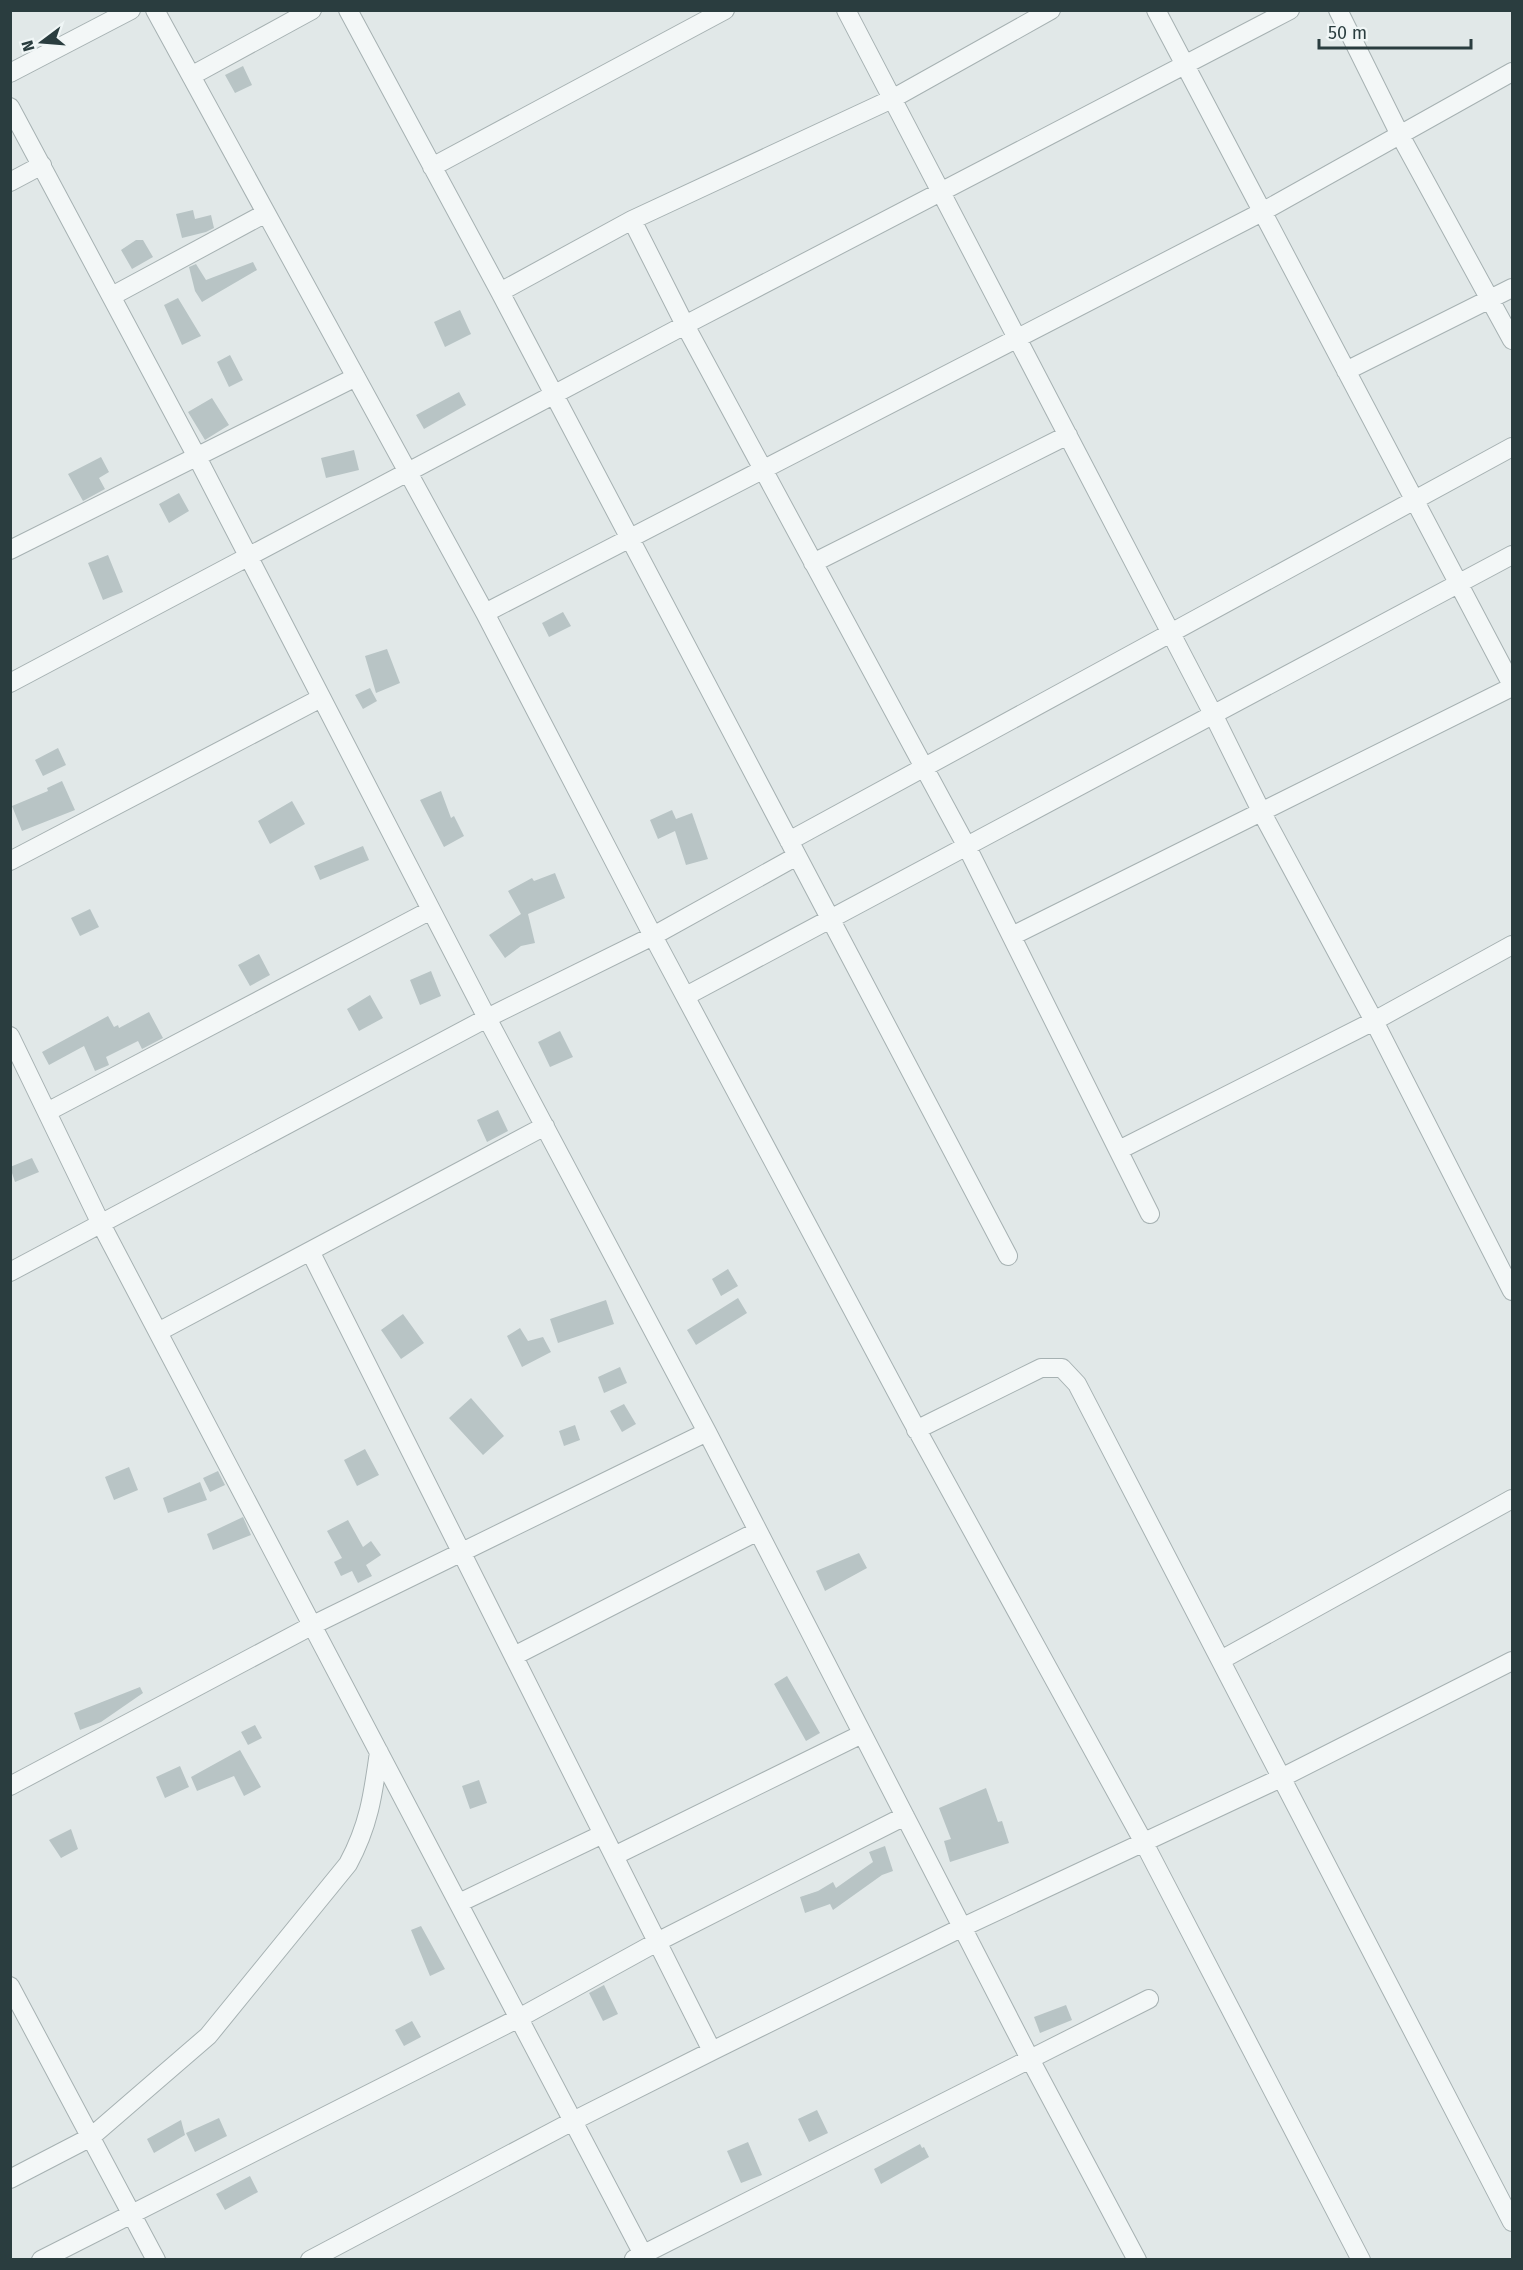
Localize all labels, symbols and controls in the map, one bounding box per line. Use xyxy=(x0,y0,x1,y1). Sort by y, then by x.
north arrow xyxy=(12,12,72,72)
scale bar xyxy=(1319,12,1470,50)
text: 50 m xyxy=(1328,22,1367,44)
text: N xyxy=(17,38,39,54)

